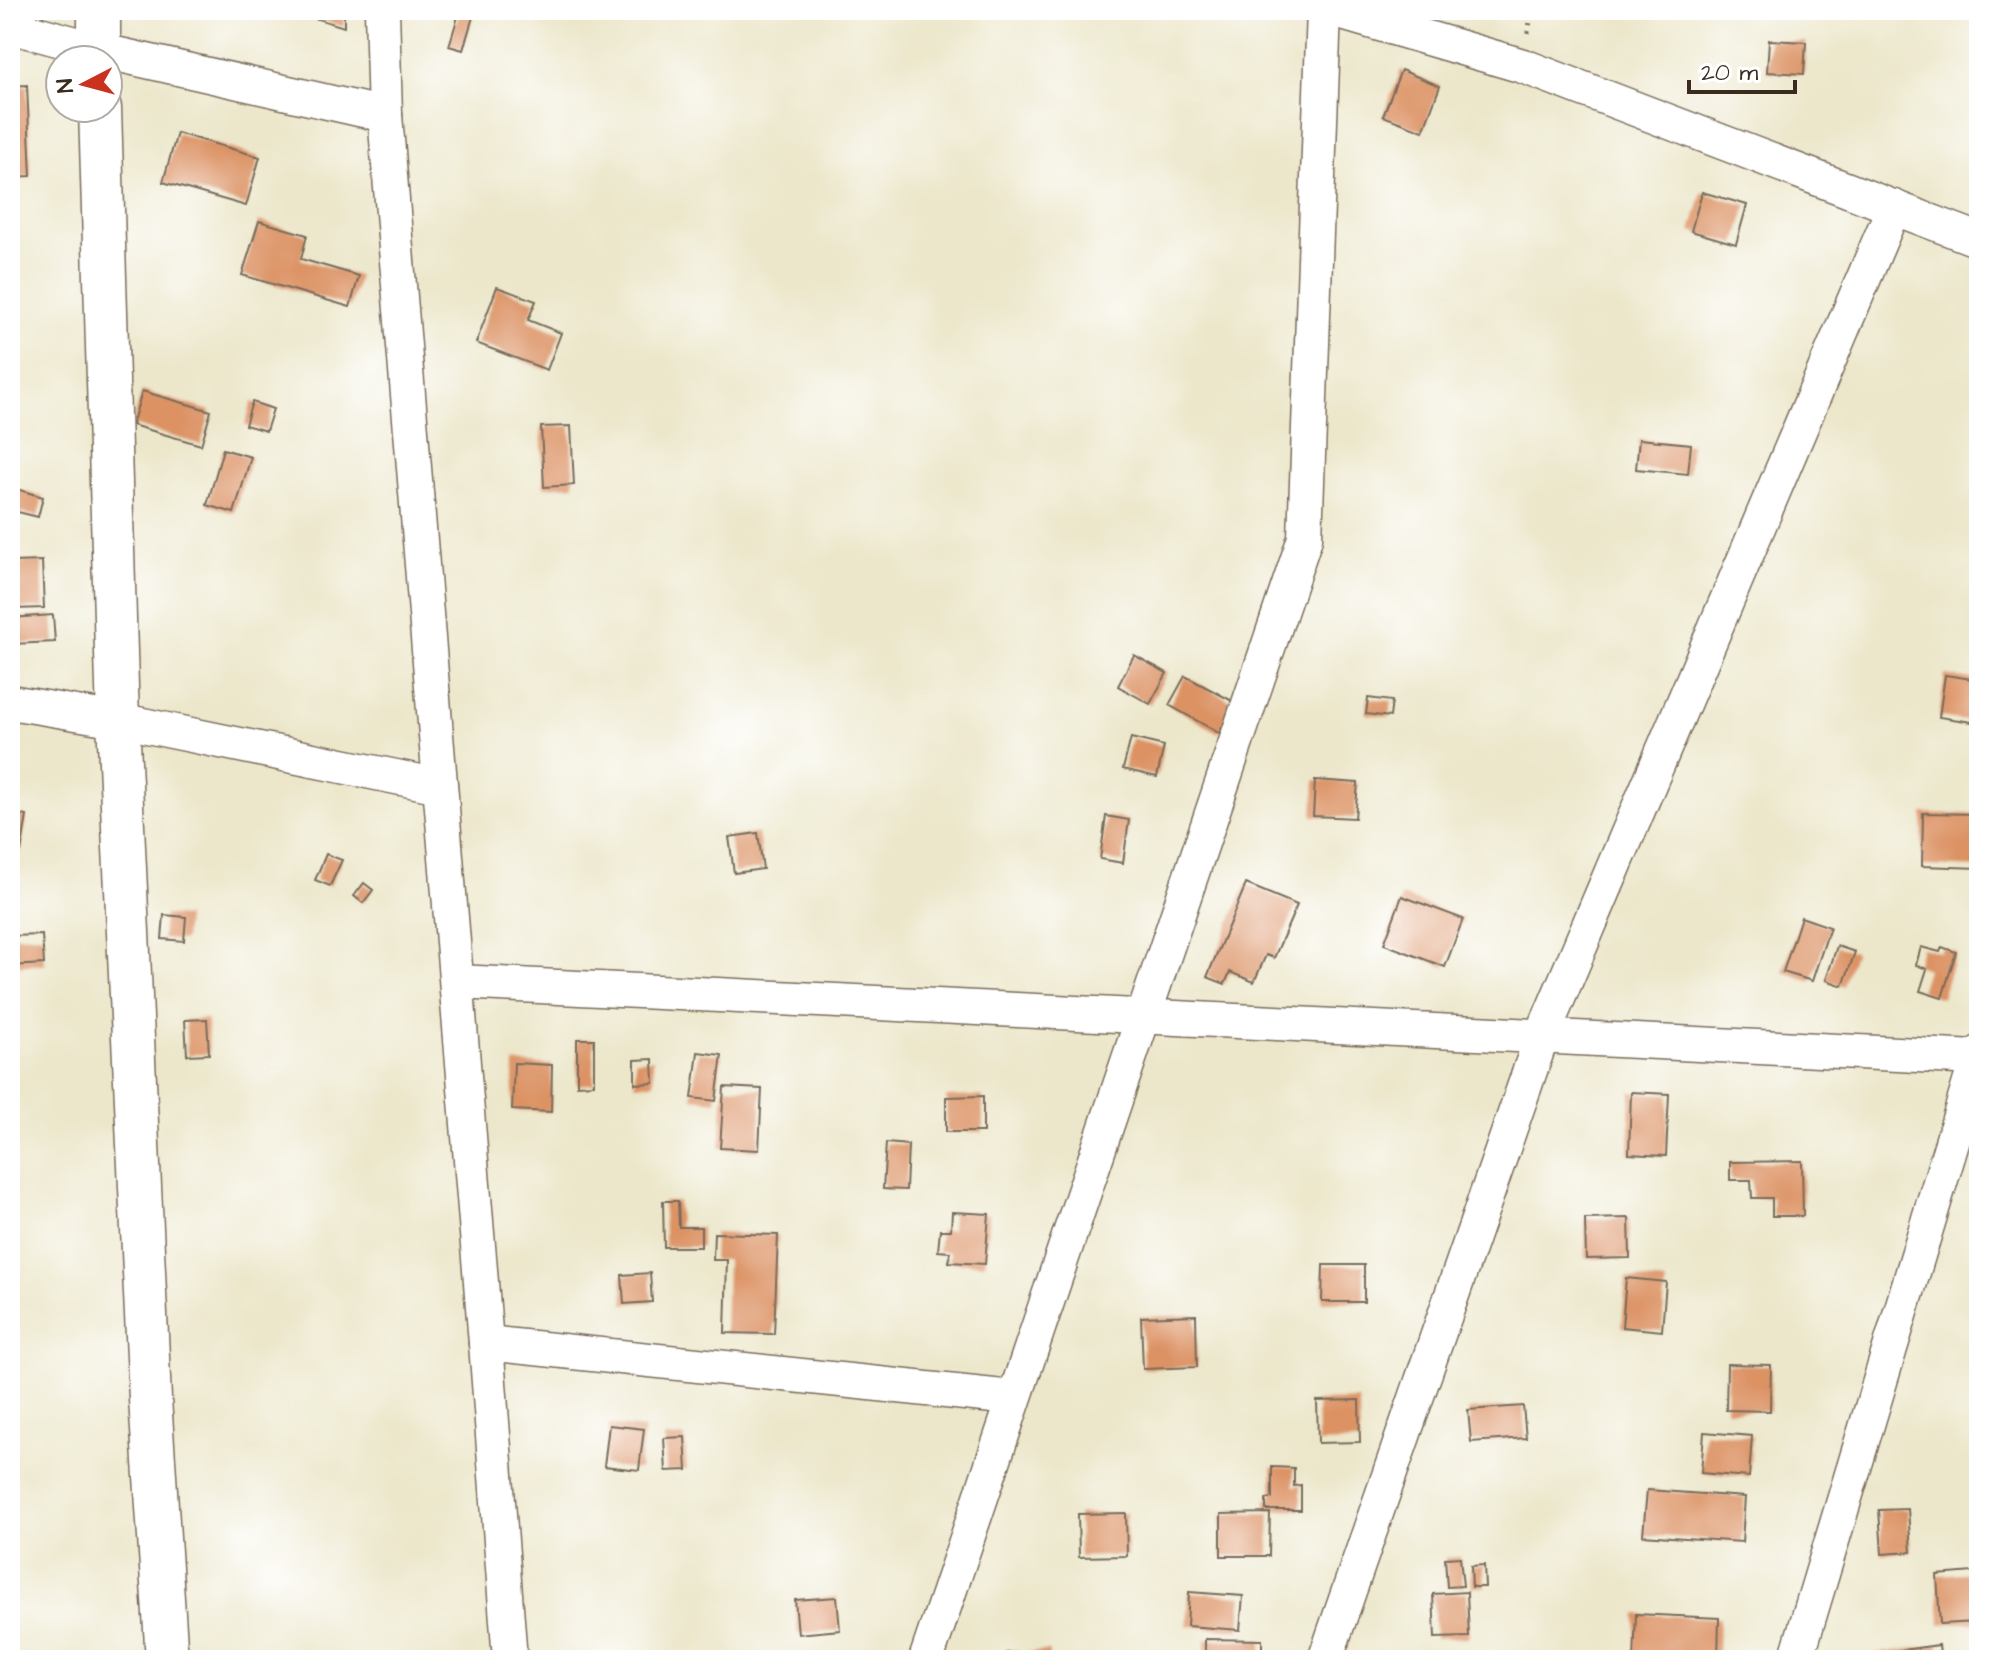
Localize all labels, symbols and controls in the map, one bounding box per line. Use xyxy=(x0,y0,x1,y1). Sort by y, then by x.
north arrow xyxy=(44,44,124,124)
scale bar xyxy=(1689,44,1795,94)
text: 20 m xyxy=(1701,56,1758,90)
text: N xyxy=(49,77,82,94)

